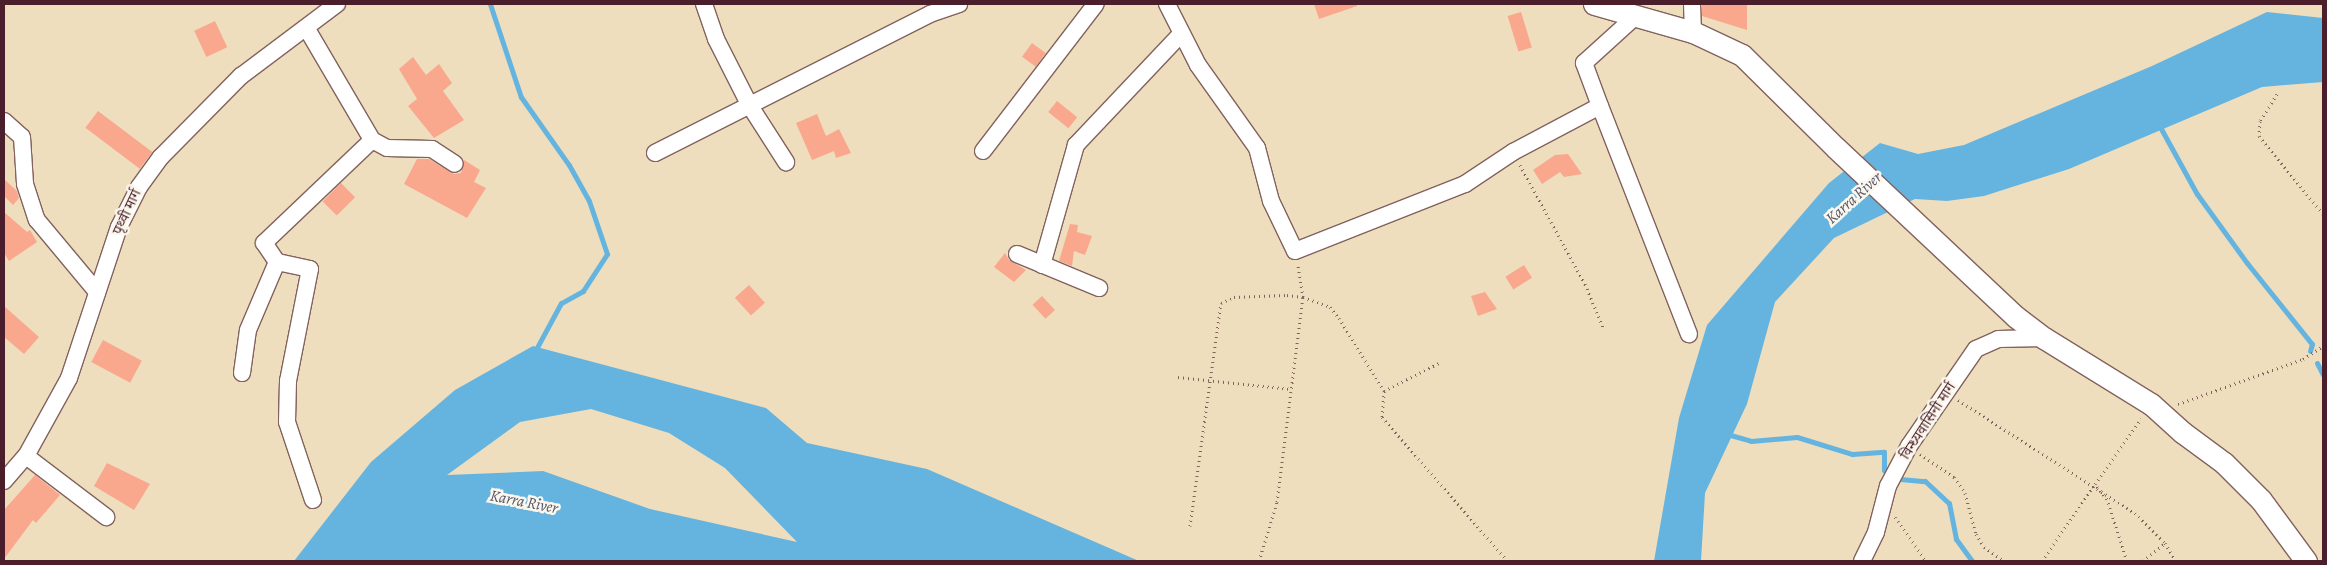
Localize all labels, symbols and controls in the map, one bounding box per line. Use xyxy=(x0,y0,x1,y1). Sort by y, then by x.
water label: Karra River xyxy=(1822,168,1886,228)
street label: पृथ्वी मार्ग xyxy=(109,186,145,238)
street label: विन्ध्यवासिनी मार्ग xyxy=(1896,379,1960,463)
water label: Karra River xyxy=(488,486,560,518)

